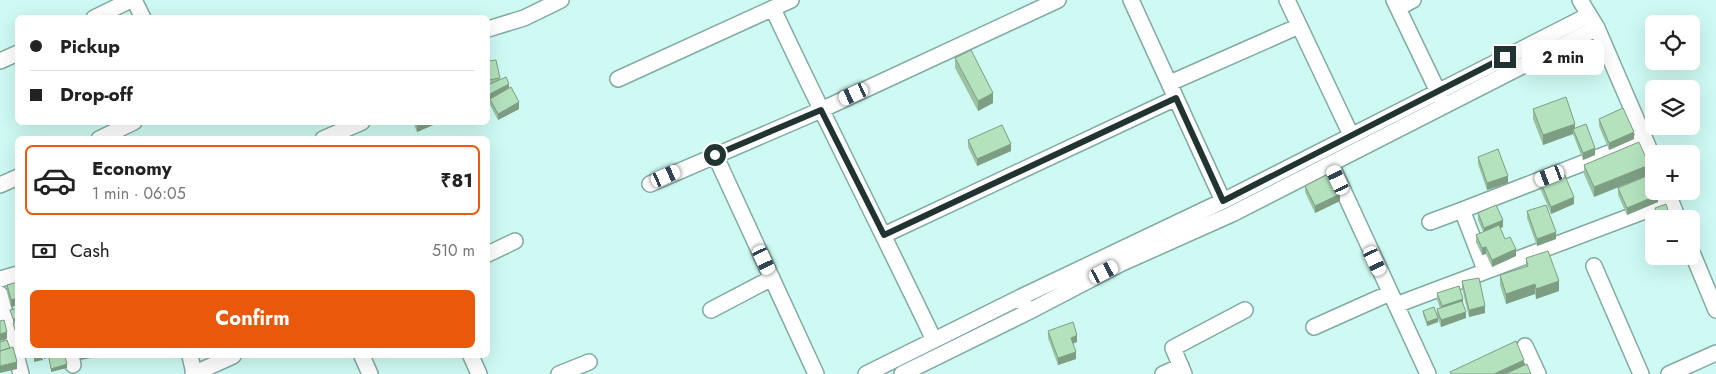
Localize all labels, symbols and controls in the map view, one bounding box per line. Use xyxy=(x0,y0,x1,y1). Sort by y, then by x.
map controls xyxy=(1645,15,1700,265)
button: locate xyxy=(1645,15,1700,70)
text: Pickup xyxy=(60,33,120,60)
callout: 2 min xyxy=(1522,40,1605,74)
route end xyxy=(1494,46,1516,68)
text: 2 min xyxy=(1542,46,1584,69)
button: layers xyxy=(1645,80,1700,135)
text: Drop-off xyxy=(60,81,133,108)
car xyxy=(837,81,870,107)
route start xyxy=(704,144,726,166)
button: + xyxy=(1645,145,1700,200)
text: Economy xyxy=(92,155,172,182)
icon: car xyxy=(32,158,77,203)
car xyxy=(649,163,682,189)
car xyxy=(1324,163,1351,197)
car xyxy=(1533,164,1566,188)
text: ₹81 xyxy=(441,167,473,194)
text: 1 min · 06:05 xyxy=(92,182,186,205)
button: − xyxy=(1645,210,1700,265)
icon: cash xyxy=(30,237,58,265)
text: Cash xyxy=(70,237,110,264)
text: 510 m xyxy=(432,239,475,262)
car xyxy=(750,243,777,277)
car xyxy=(1361,244,1388,278)
car xyxy=(1087,259,1120,285)
button: Confirm xyxy=(30,290,475,348)

